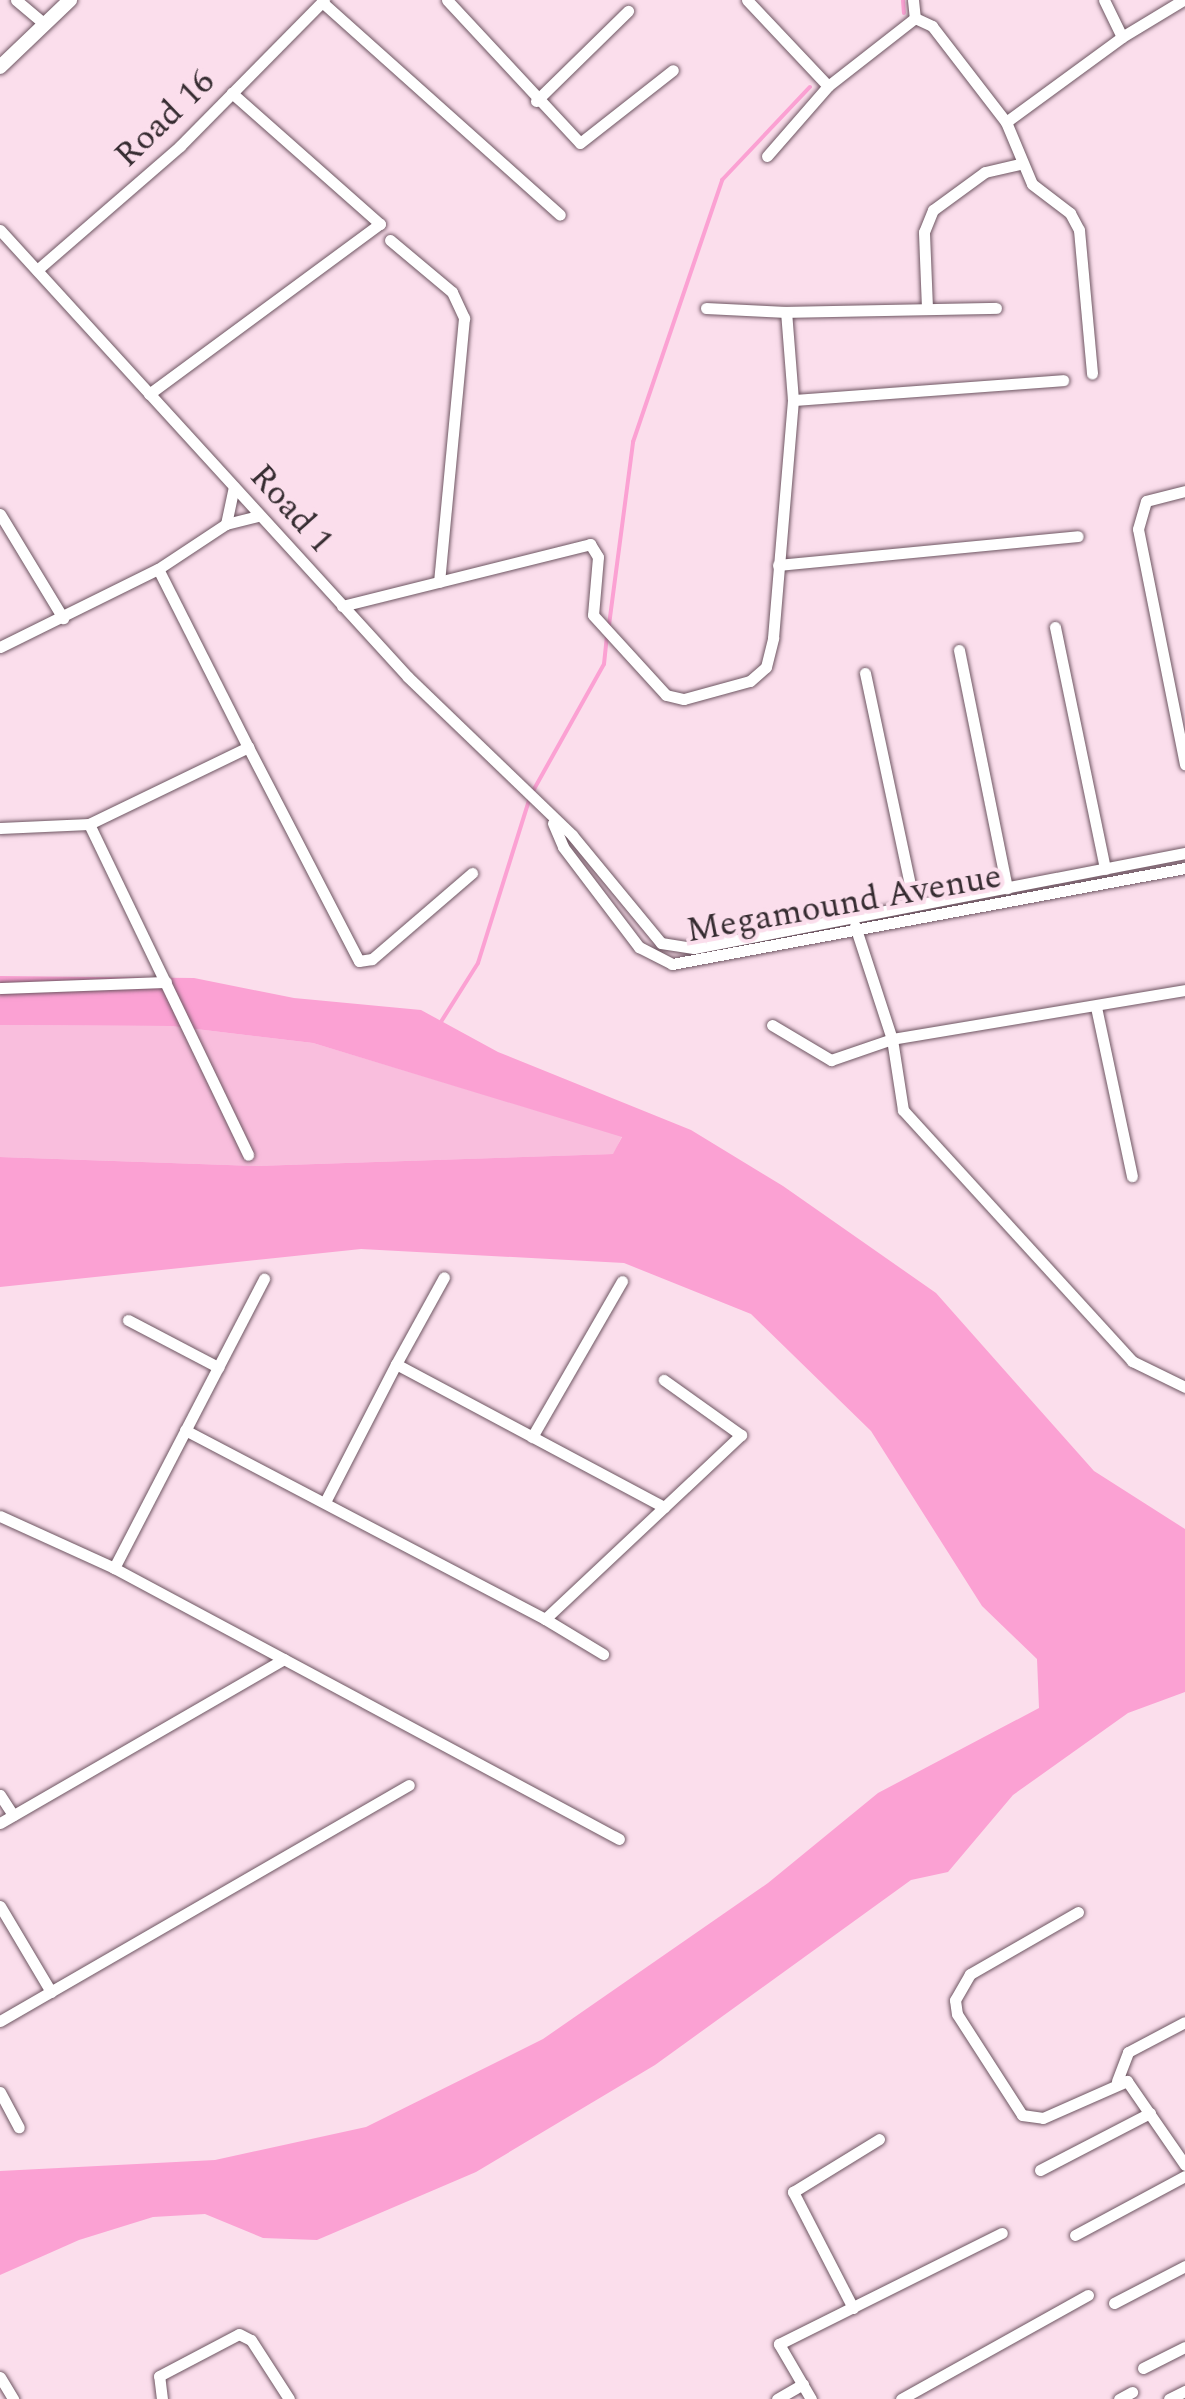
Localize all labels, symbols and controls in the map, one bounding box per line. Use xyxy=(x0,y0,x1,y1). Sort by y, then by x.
street label: Road 16 xyxy=(106,61,224,177)
street label: Road 1 xyxy=(240,456,342,562)
street label: Megamound Avenue xyxy=(683,856,1005,952)

